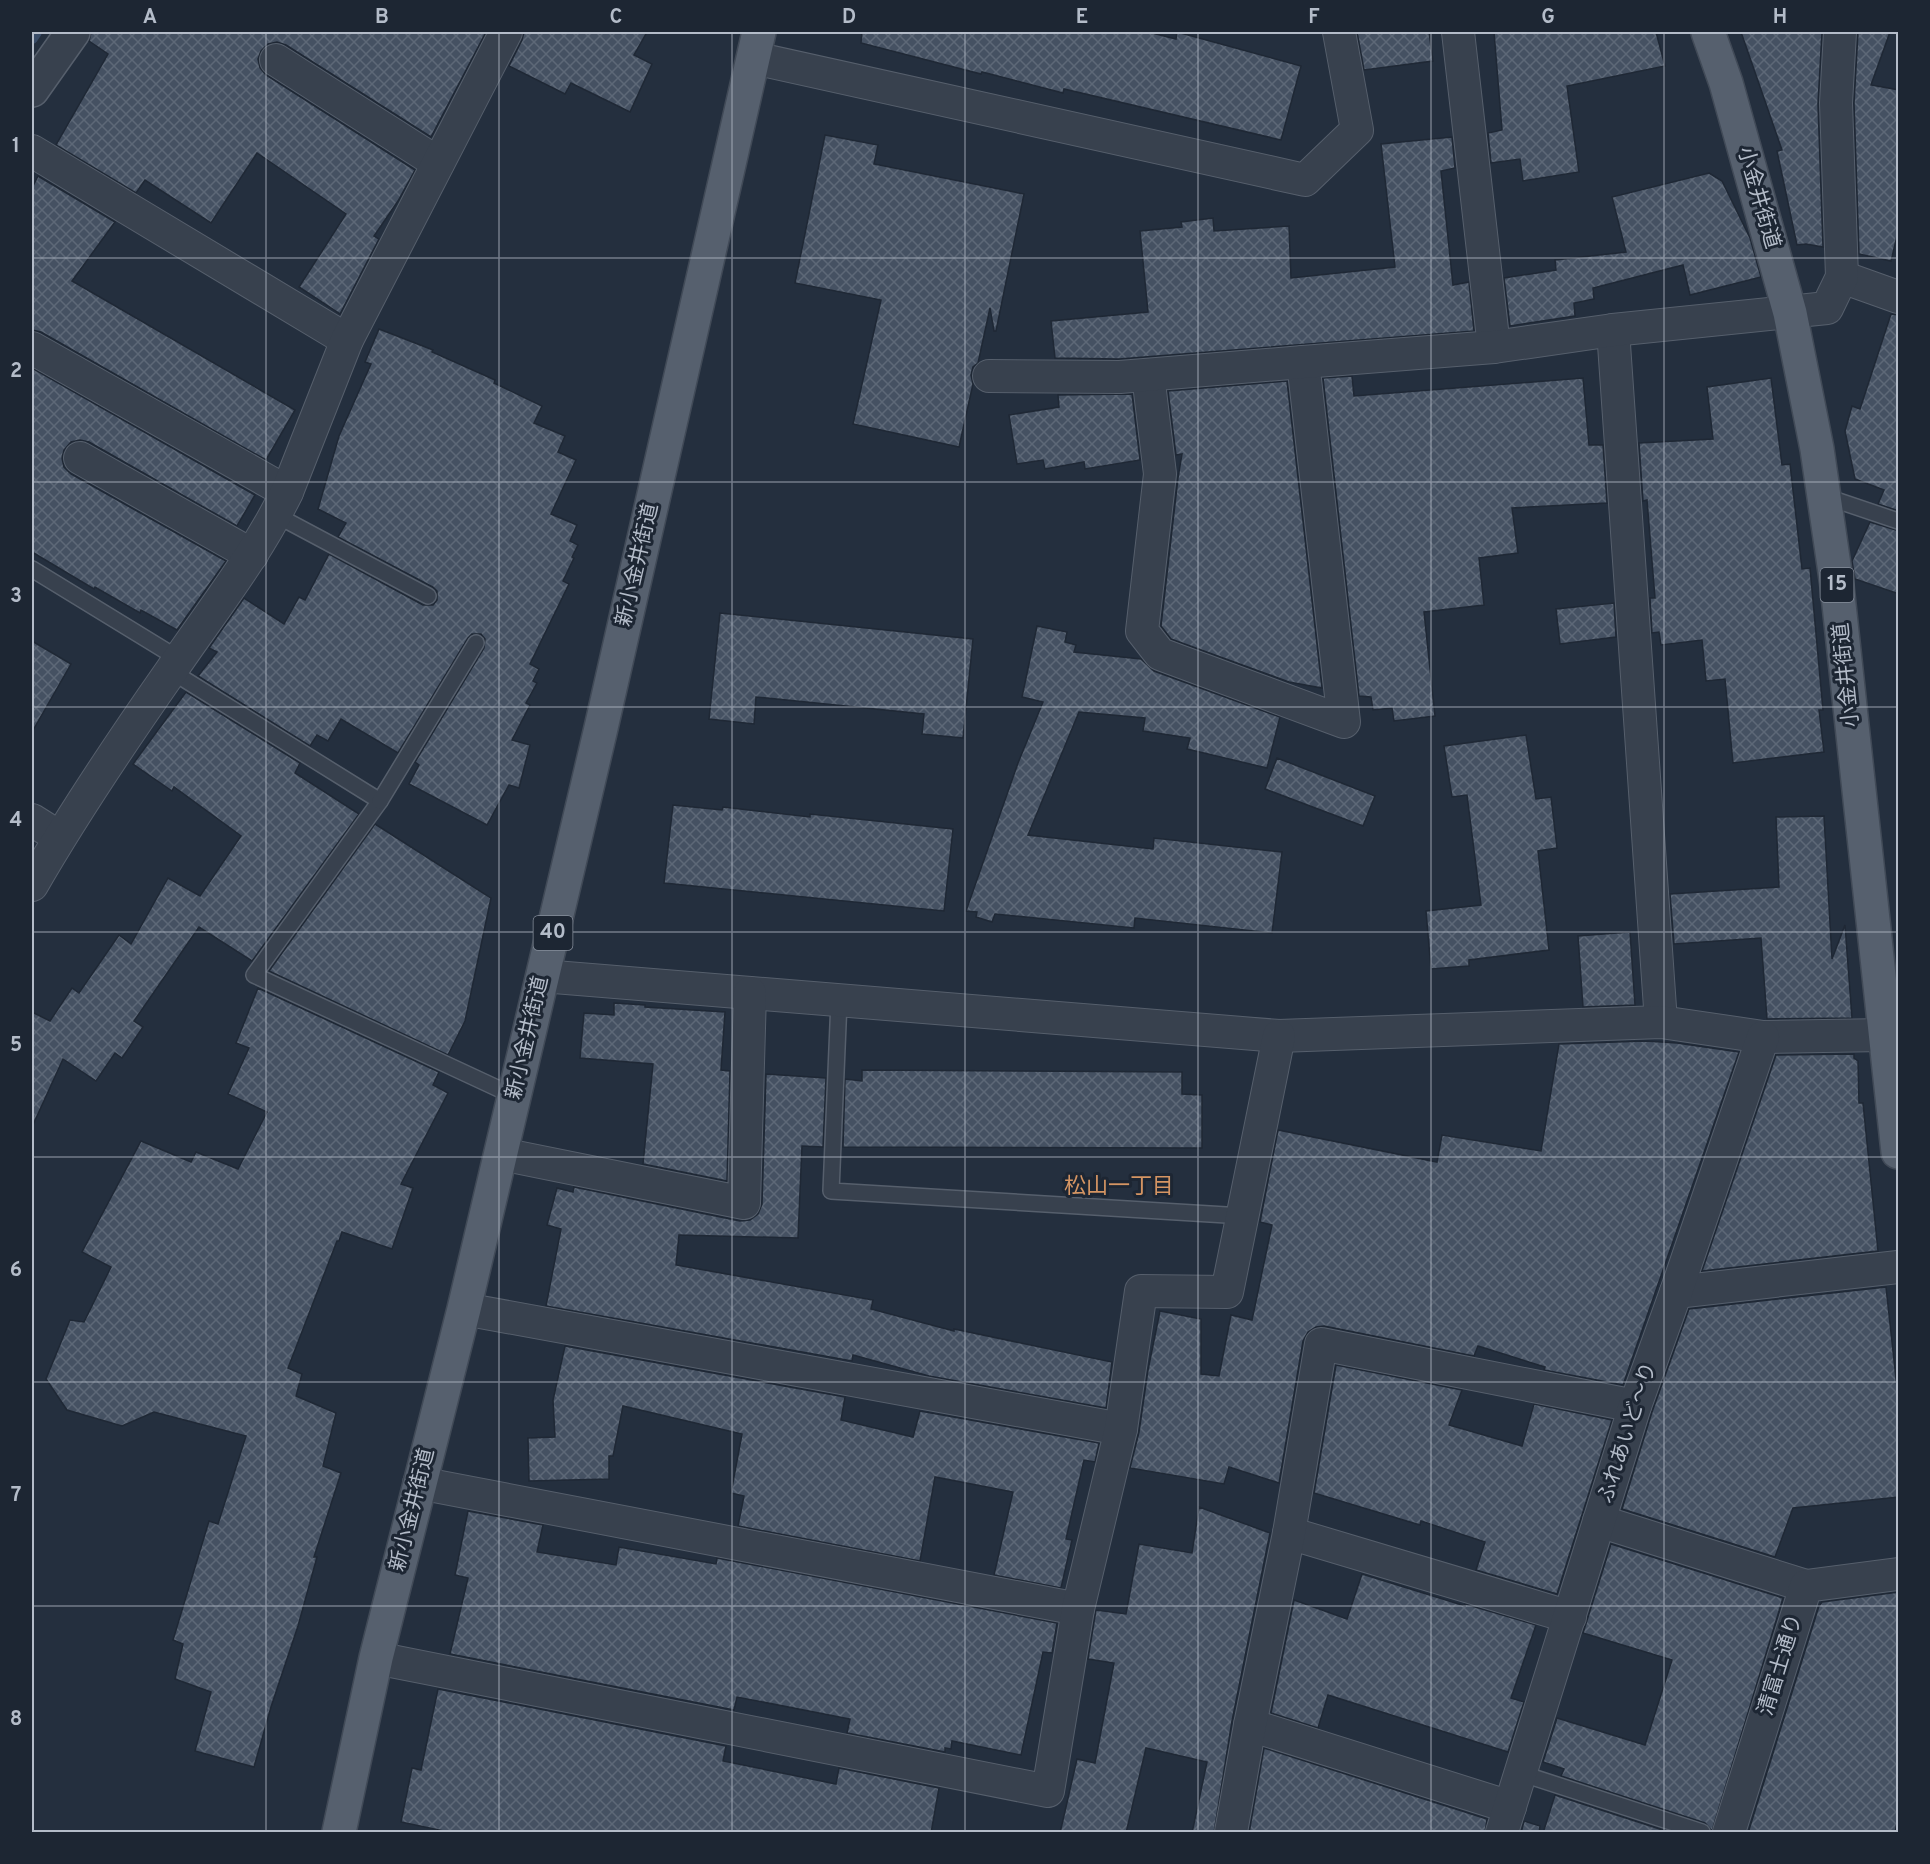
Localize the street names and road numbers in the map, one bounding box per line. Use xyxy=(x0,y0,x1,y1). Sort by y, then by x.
street label: 小金井街道 xyxy=(1731,144,1785,252)
street label: 新小金井街道 xyxy=(611,501,665,629)
road number: 15 xyxy=(1820,568,1854,602)
street label: 小金井街道 xyxy=(1828,621,1866,729)
road number: 40 xyxy=(534,916,572,950)
street label: 新小金井街道 xyxy=(501,974,555,1102)
street label: ふれあいど～り xyxy=(1592,1359,1664,1507)
street label: 新小金井街道 xyxy=(385,1446,441,1574)
street label: 清富士通り xyxy=(1753,1611,1809,1719)

